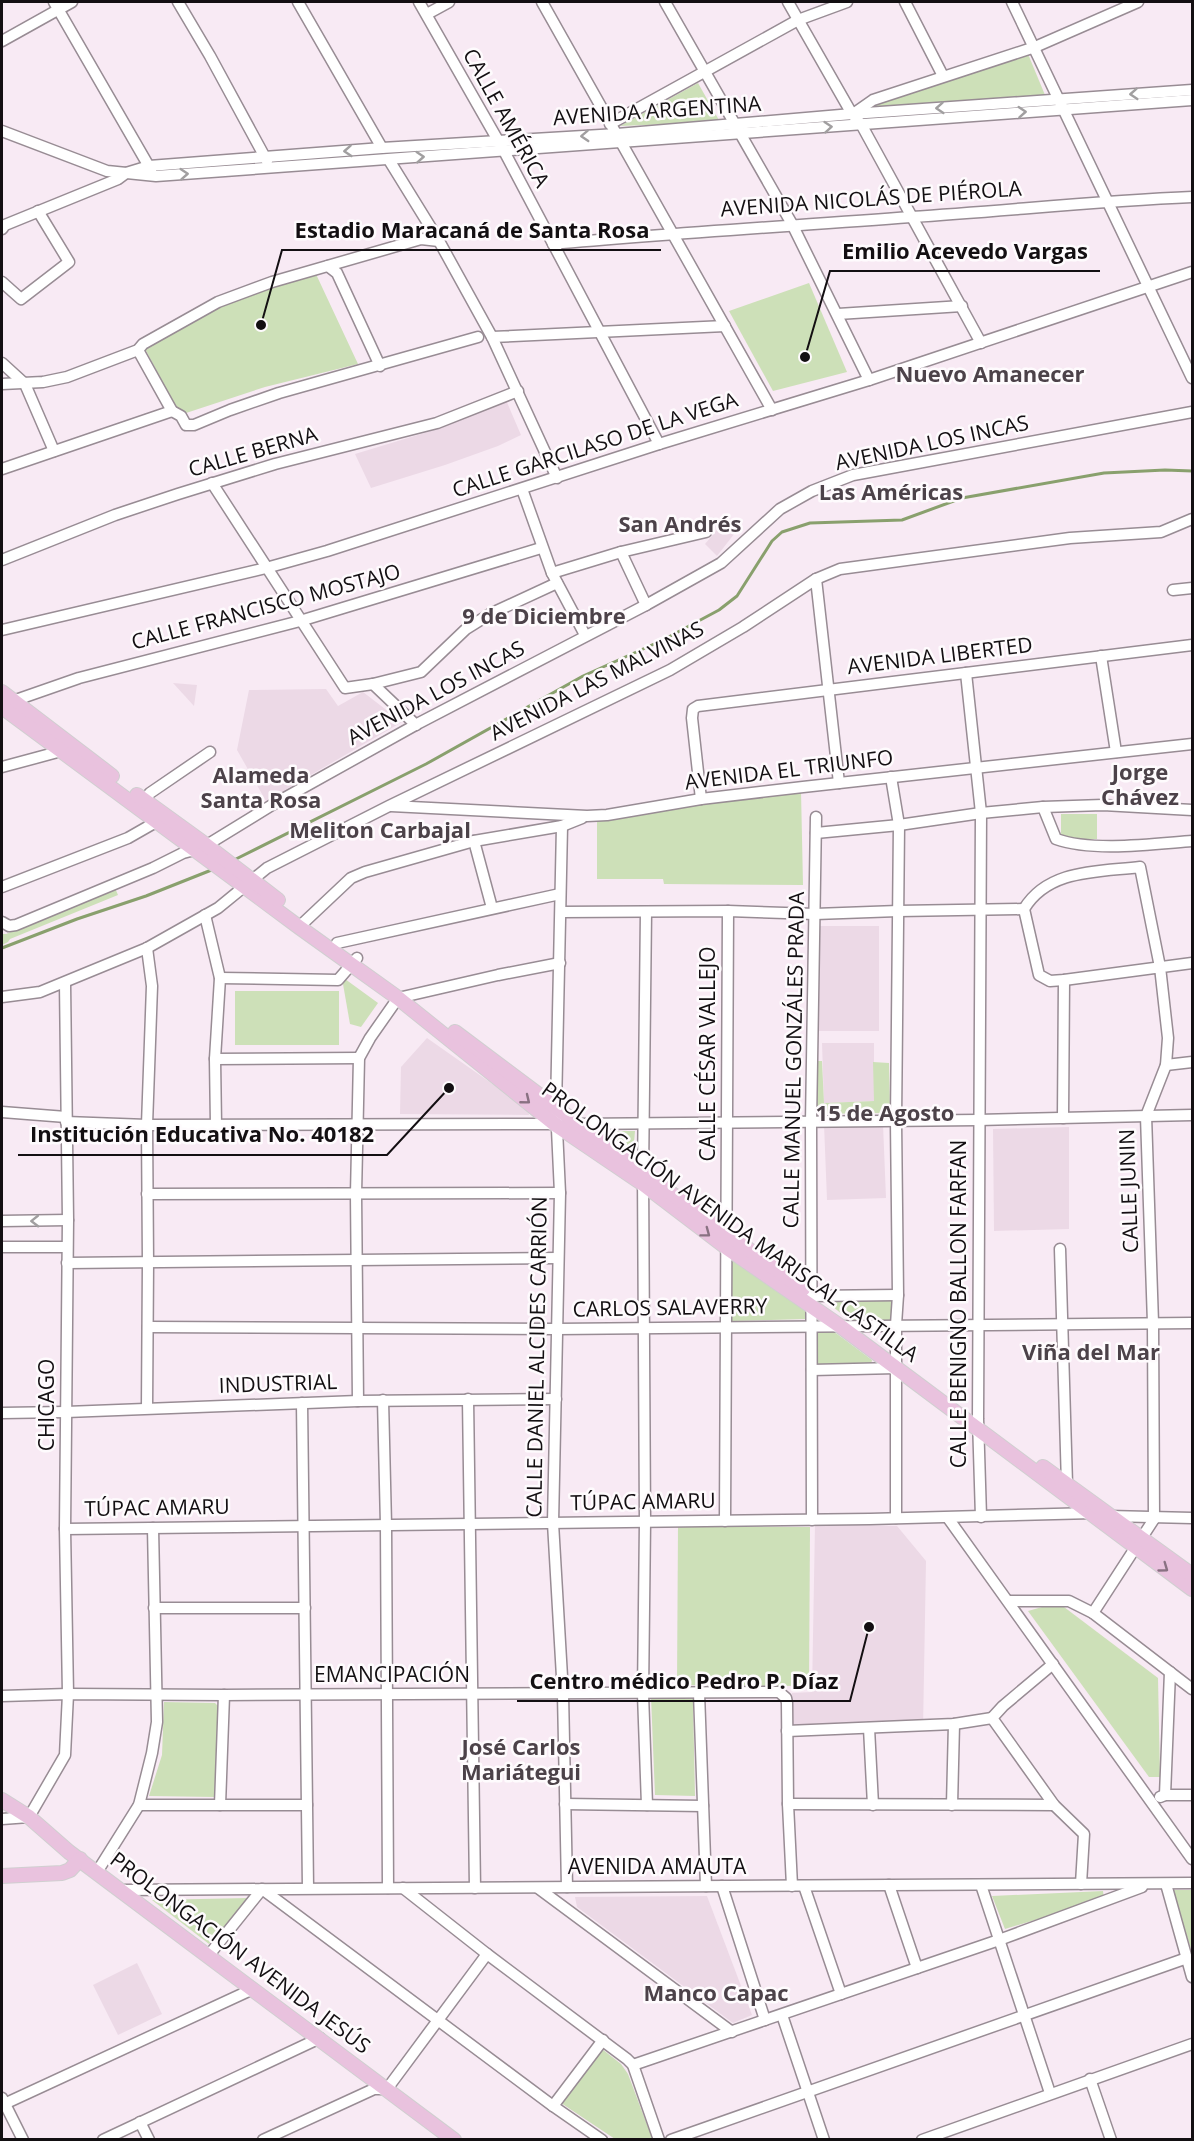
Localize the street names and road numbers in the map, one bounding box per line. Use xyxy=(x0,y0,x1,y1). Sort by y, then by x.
street label: CALLE AMÉRICA xyxy=(457,43,557,193)
street label: AVENIDA ARGENTINA xyxy=(552,89,763,131)
street label: AVENIDA NICOLÁS DE PIÉROLA xyxy=(720,173,1023,222)
street label: CALLE GARCILASO DE LA VEGA xyxy=(448,384,742,503)
street label: AVENIDA LOS INCAS xyxy=(832,408,1031,476)
street label: CALLE BERNA xyxy=(185,419,321,483)
street label: CALLE FRANCISCO MOSTAJO xyxy=(128,557,403,655)
street label: AVENIDA LAS MALVINAS xyxy=(485,614,708,746)
street label: AVENIDA LIBERTED xyxy=(846,630,1034,680)
street label: AVENIDA LOS INCAS xyxy=(342,633,529,751)
street label: AVENIDA EL TRIUNFO xyxy=(683,742,895,796)
street label: CALLE MANUEL GONZÁLES PRADA xyxy=(776,891,810,1229)
street label: CALLE CÉSAR VALLEJO xyxy=(693,946,721,1162)
street label: PROLONGACIÓN AVENIDA MARISCAL CASTILLA xyxy=(536,1075,925,1368)
street label: CALLE JUNIN xyxy=(1112,1129,1144,1253)
street label: CALLE BENIGNO BALLON FARFAN xyxy=(944,1140,972,1468)
street label: CALLE DANIEL ALCIDES CARRIÓN xyxy=(519,1196,553,1518)
street label: CARLOS SALAVERRY xyxy=(572,1291,768,1323)
street label: CHICAGO xyxy=(32,1359,60,1451)
street label: INDUSTRIAL xyxy=(218,1367,338,1399)
street label: TÚPAC AMARU xyxy=(570,1486,716,1516)
street label: TÚPAC AMARU xyxy=(84,1492,230,1522)
street label: EMANCIPACIÓN xyxy=(314,1660,470,1688)
street label: PROLONGACIÓN AVENIDA JESÚS xyxy=(105,1845,376,2059)
street label: AVENIDA AMAUTA xyxy=(568,1852,747,1880)

